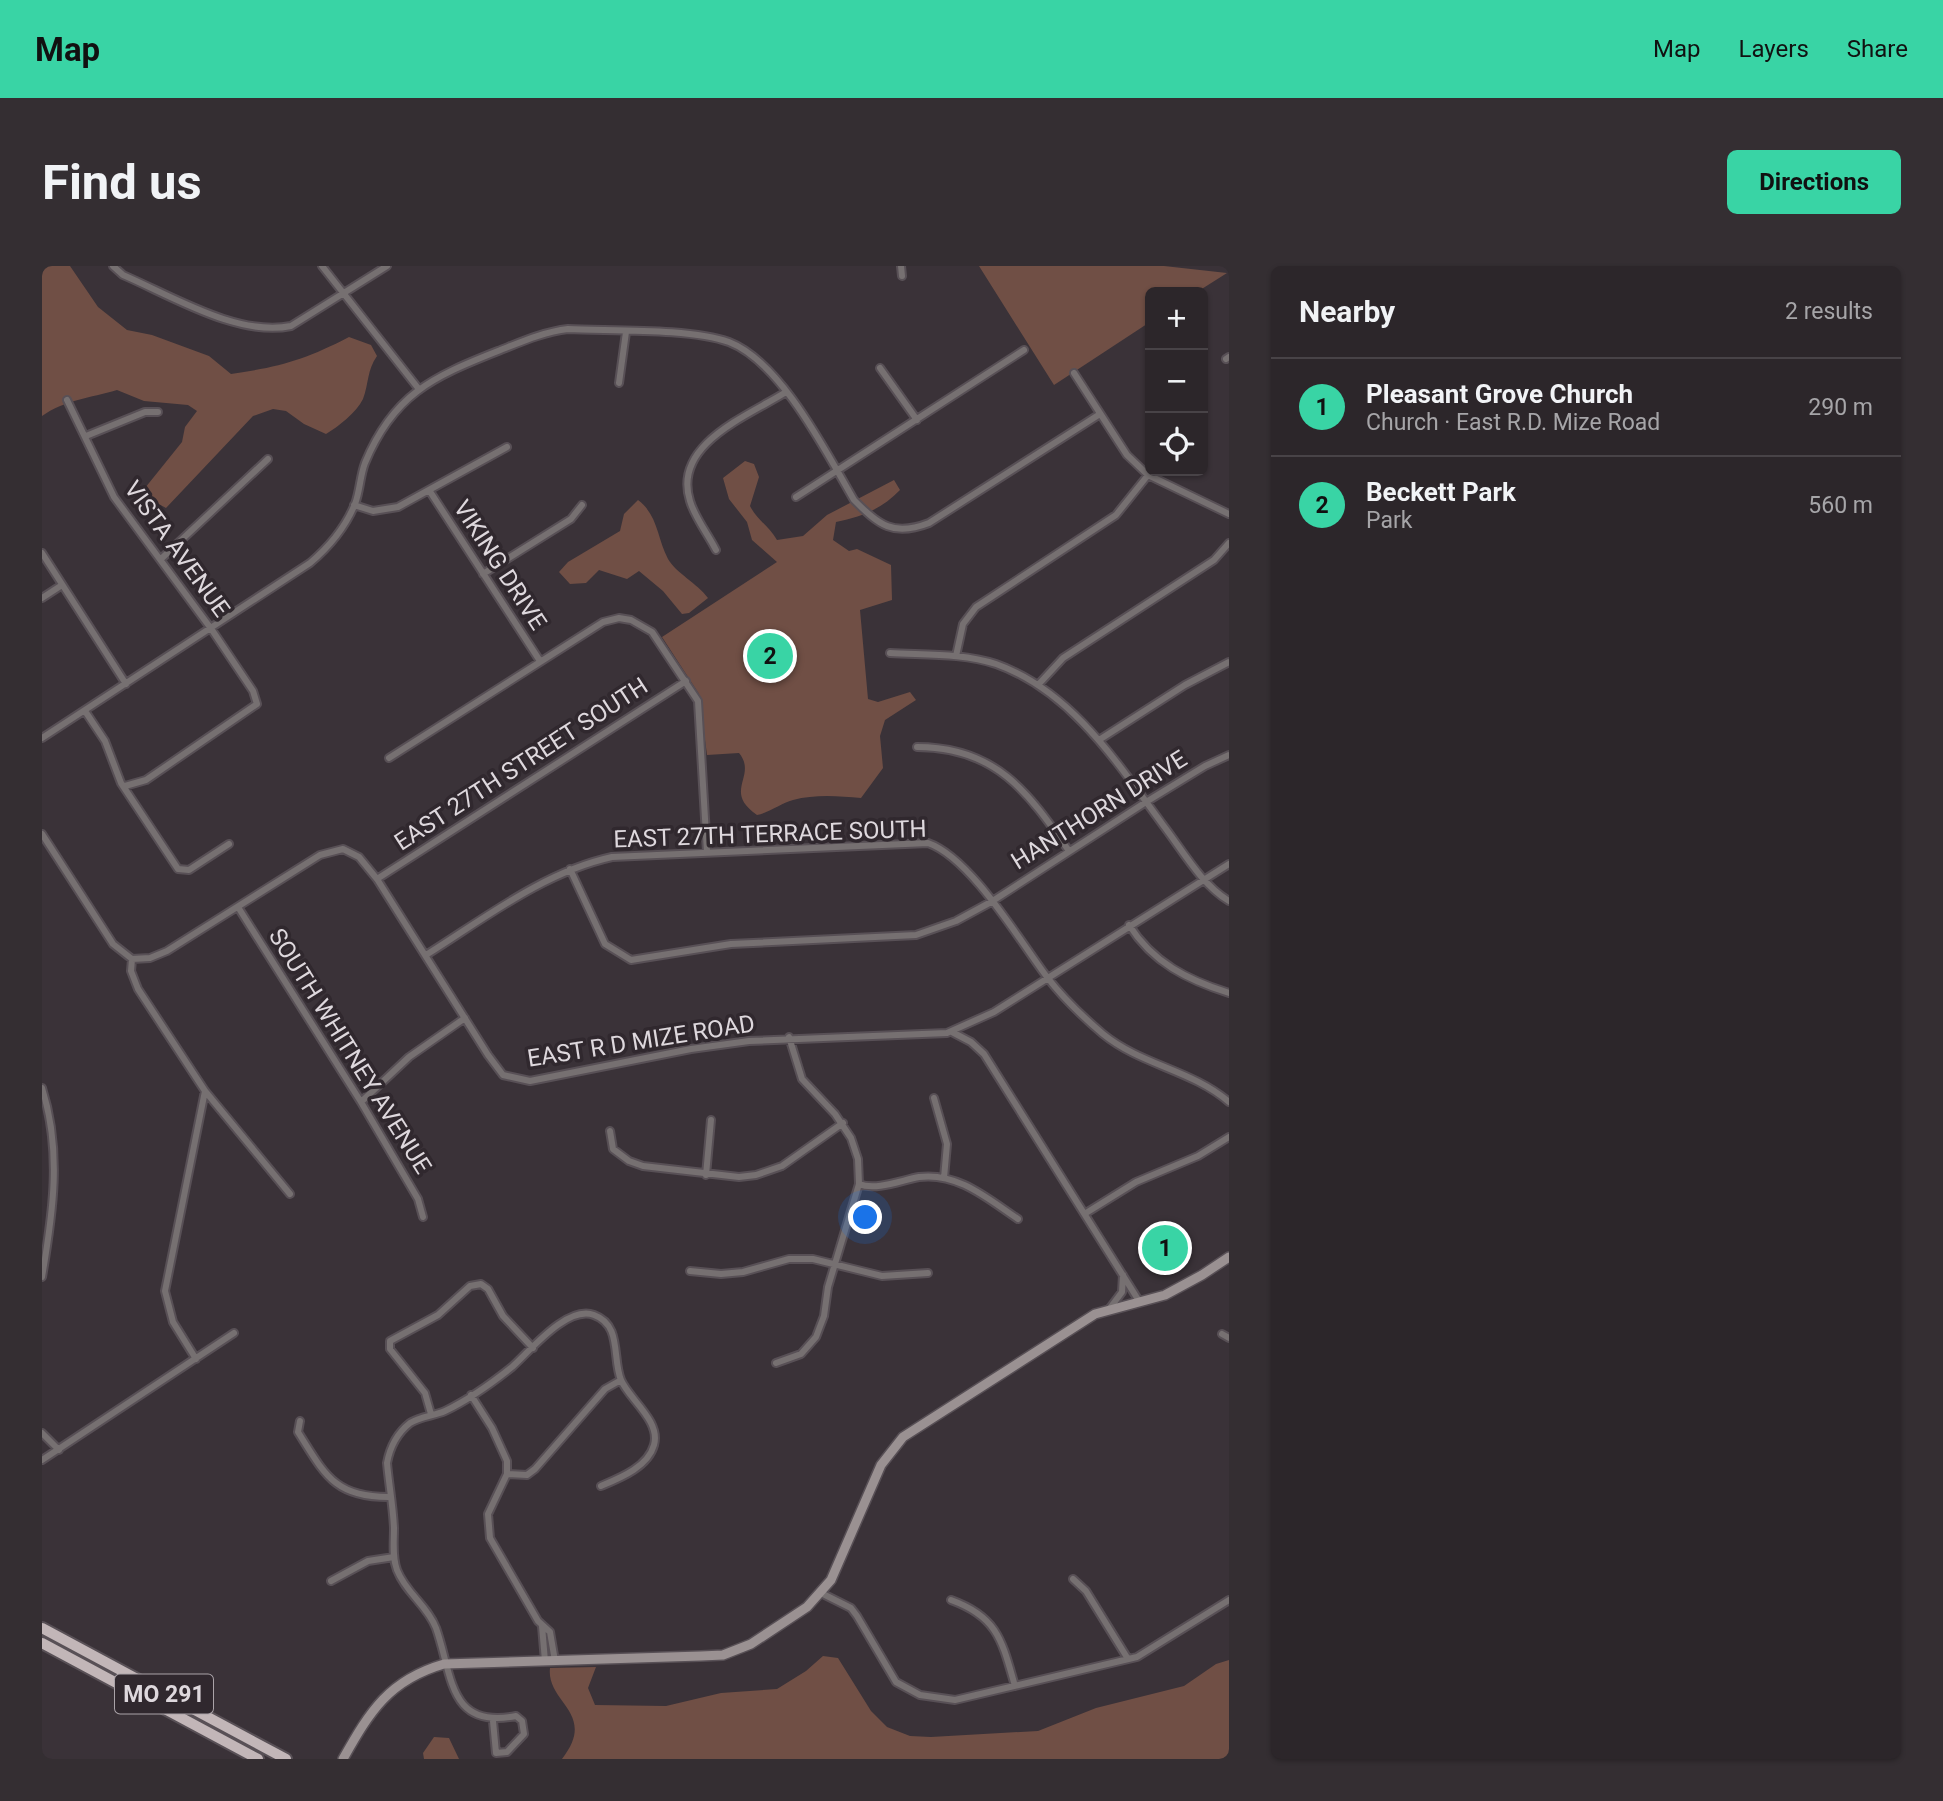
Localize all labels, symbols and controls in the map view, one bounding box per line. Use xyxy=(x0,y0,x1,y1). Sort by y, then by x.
text: Map xyxy=(35,30,100,69)
text: Map xyxy=(1653,35,1701,63)
text: Layers xyxy=(1739,35,1809,63)
text: Share xyxy=(1847,35,1908,63)
button: Directions xyxy=(1727,150,1901,214)
text: Find us xyxy=(42,154,202,211)
map controls xyxy=(1145,287,1208,476)
button: + xyxy=(1145,287,1208,350)
text: Nearby xyxy=(1299,294,1395,329)
text: 2 results xyxy=(1785,298,1873,325)
button: − xyxy=(1145,350,1208,413)
text: Pleasant Grove Church xyxy=(1366,379,1633,409)
text: 1 xyxy=(1315,394,1329,421)
text: 290 m xyxy=(1808,394,1873,421)
text: Church · East R.D. Mize Road xyxy=(1366,409,1660,436)
button: locate xyxy=(1145,413,1208,476)
street label: VISTA AVENUE xyxy=(118,476,236,622)
text: Beckett Park xyxy=(1366,477,1516,507)
text: 2 xyxy=(1315,492,1329,519)
text: 560 m xyxy=(1808,492,1873,519)
street label: VIKING DRIVE xyxy=(448,495,552,635)
text: Park xyxy=(1366,507,1412,534)
pin: 2 xyxy=(747,630,793,682)
street label: EAST 27TH STREET SOUTH xyxy=(389,672,653,856)
street label: HANTHORN DRIVE xyxy=(1006,745,1192,875)
street label: EAST 27TH TERRACE SOUTH xyxy=(613,815,927,853)
street label: SOUTH WHITNEY AVENUE xyxy=(263,923,437,1179)
street label: EAST R D MIZE ROAD xyxy=(525,1009,757,1073)
your location xyxy=(848,1200,882,1234)
pin: 1 xyxy=(1142,1222,1188,1274)
road number: MO 291 xyxy=(115,1674,213,1714)

